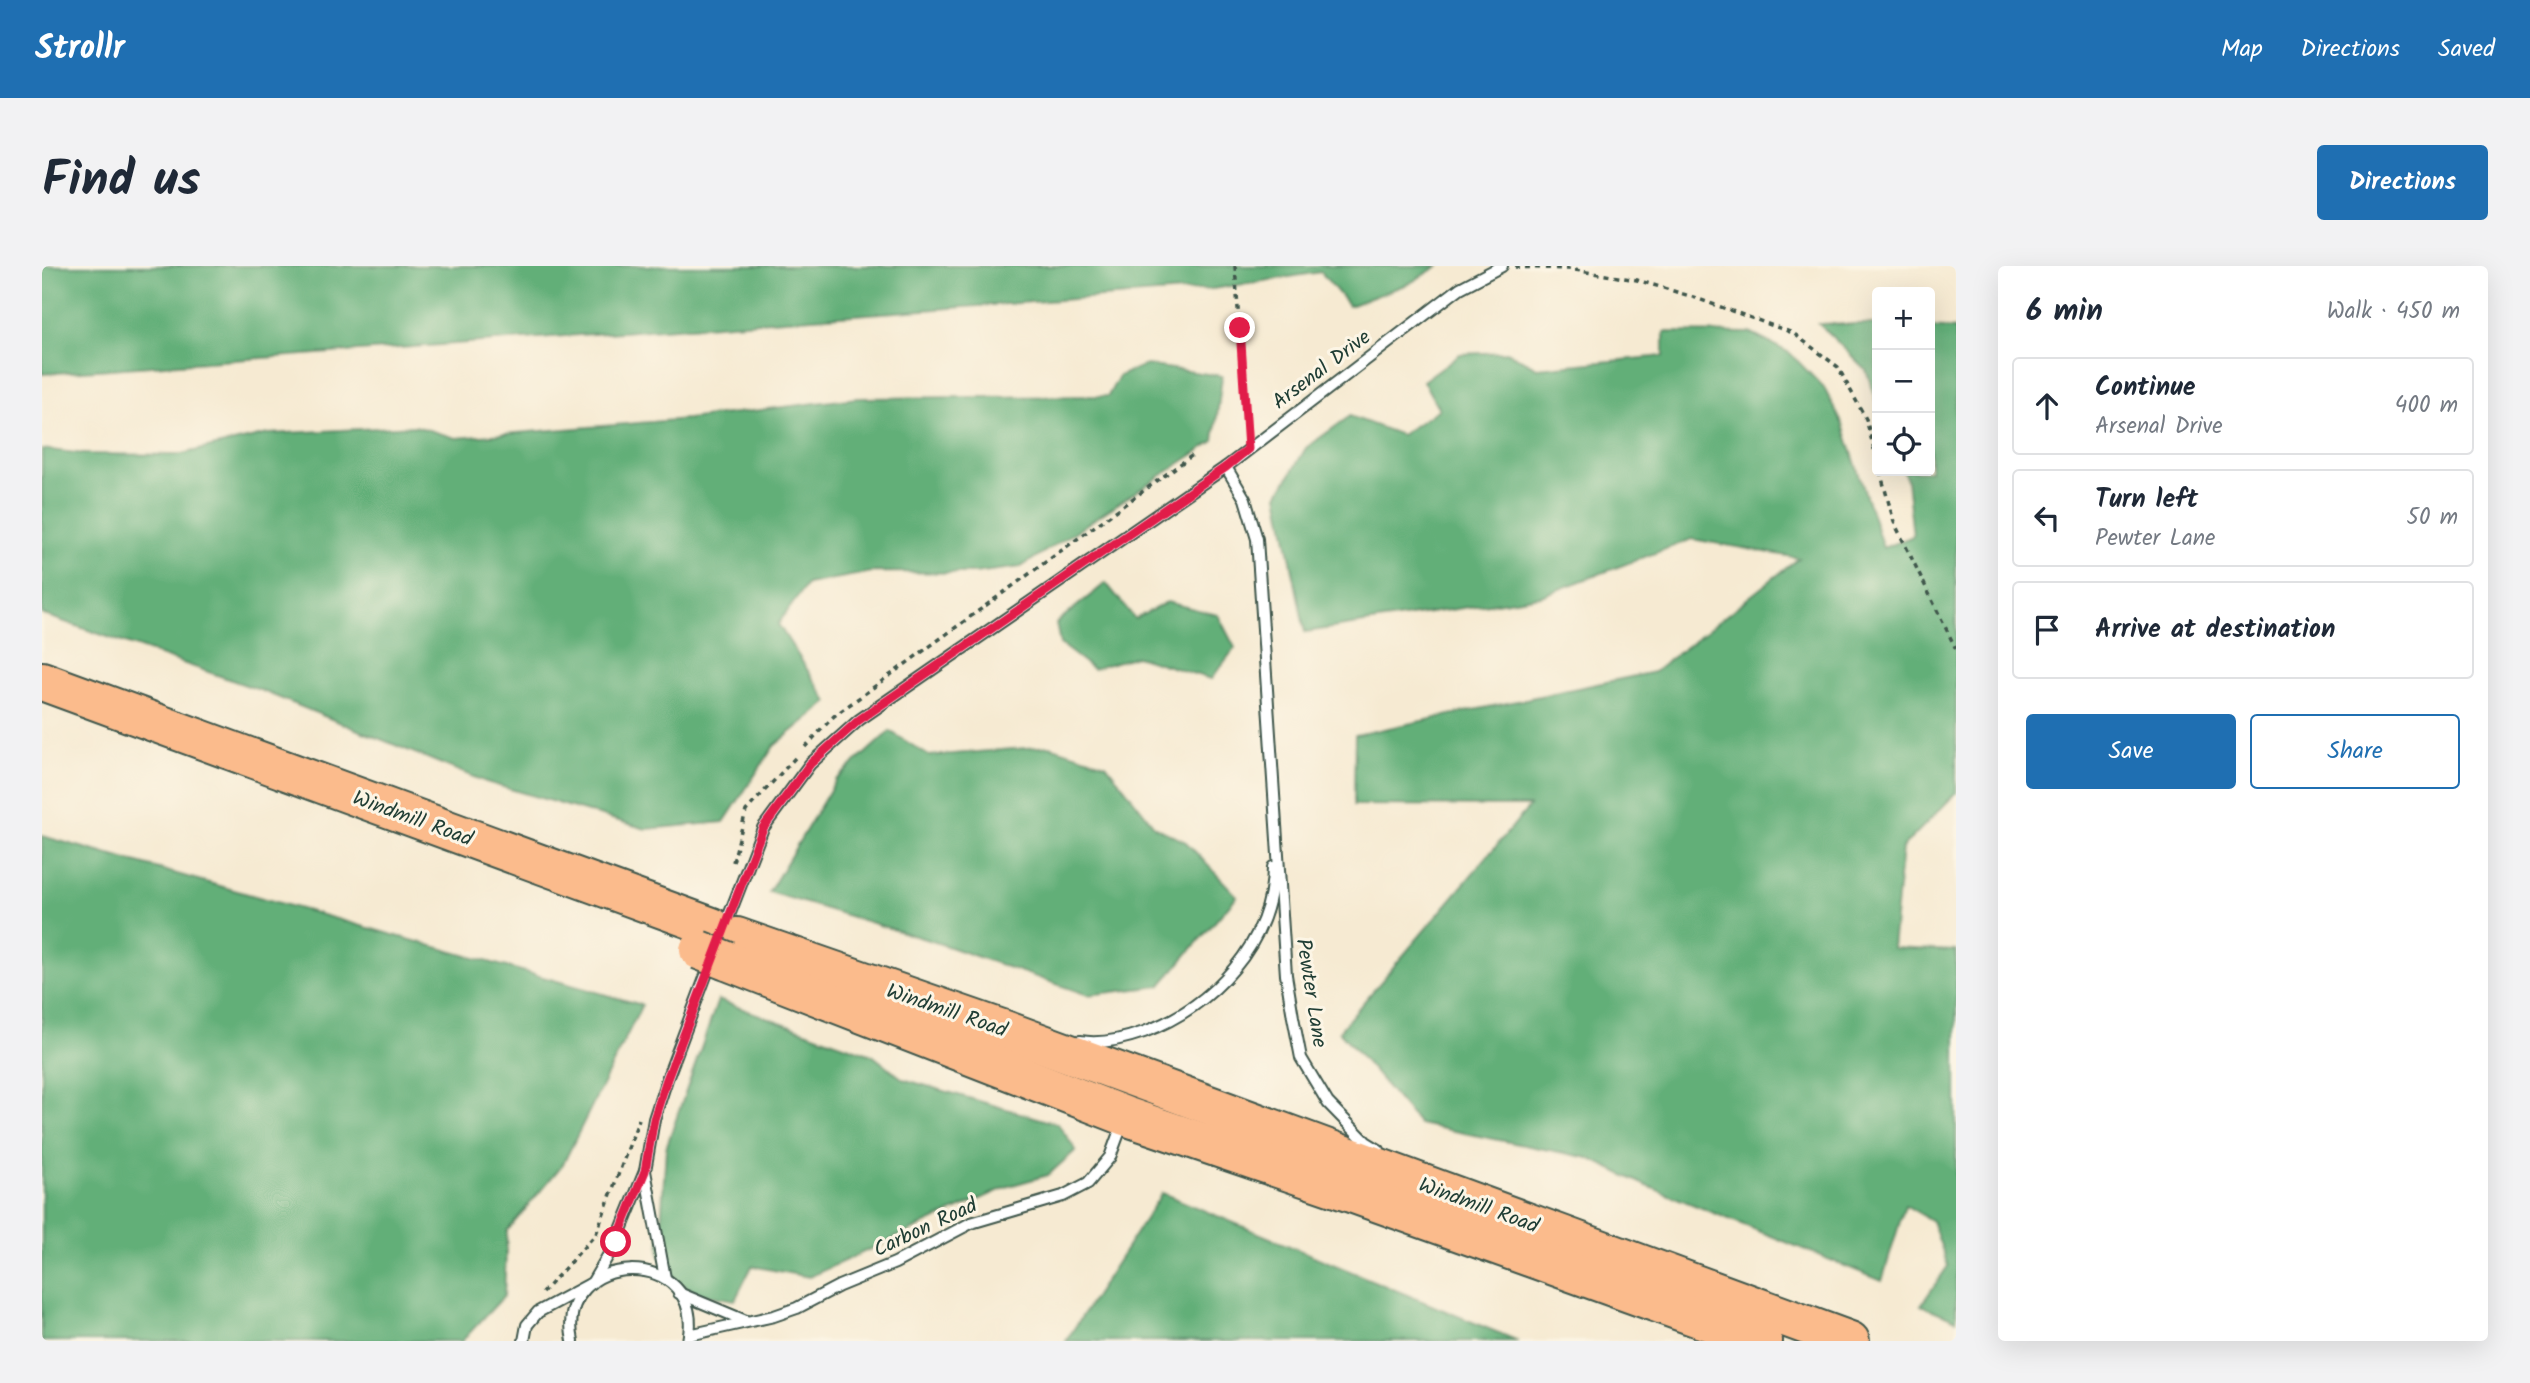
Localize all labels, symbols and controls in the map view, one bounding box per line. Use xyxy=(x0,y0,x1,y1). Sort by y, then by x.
text: Strollr xyxy=(35,23,125,76)
text: Map xyxy=(2221,30,2263,69)
text: Directions xyxy=(2301,30,2400,69)
text: Saved xyxy=(2438,30,2495,69)
text: Find us xyxy=(42,143,200,221)
button: Directions xyxy=(2317,145,2488,220)
map controls xyxy=(1872,287,1935,476)
button: + xyxy=(1872,287,1935,350)
text: 6 min xyxy=(2026,288,2103,336)
text: Walk · 450 m xyxy=(2327,294,2460,330)
route end xyxy=(1224,312,1255,343)
street label: Arsenal Drive xyxy=(1265,322,1379,418)
button: − xyxy=(1872,350,1935,413)
text: Continue xyxy=(2095,367,2196,409)
icon: ahead xyxy=(2028,387,2066,425)
text: 400 m xyxy=(2395,388,2458,424)
text: Arsenal Drive xyxy=(2095,409,2223,445)
button: locate xyxy=(1872,413,1935,476)
text: Turn left xyxy=(2095,479,2198,521)
icon: left xyxy=(2028,499,2066,537)
text: 50 m xyxy=(2407,500,2458,536)
text: Pewter Lane xyxy=(2095,521,2215,557)
text: Arrive at destination xyxy=(2095,609,2335,651)
icon: arrive xyxy=(2028,611,2066,649)
button: Save xyxy=(2026,714,2236,789)
button: Share xyxy=(2250,714,2460,789)
street label: Windmill Road xyxy=(348,782,478,857)
street label: Pewter Lane xyxy=(1286,936,1335,1051)
street label: Windmill Road xyxy=(882,975,1012,1048)
street label: Windmill Road xyxy=(1414,1169,1544,1244)
street label: Carbon Road xyxy=(868,1190,984,1267)
route start xyxy=(600,1226,631,1257)

